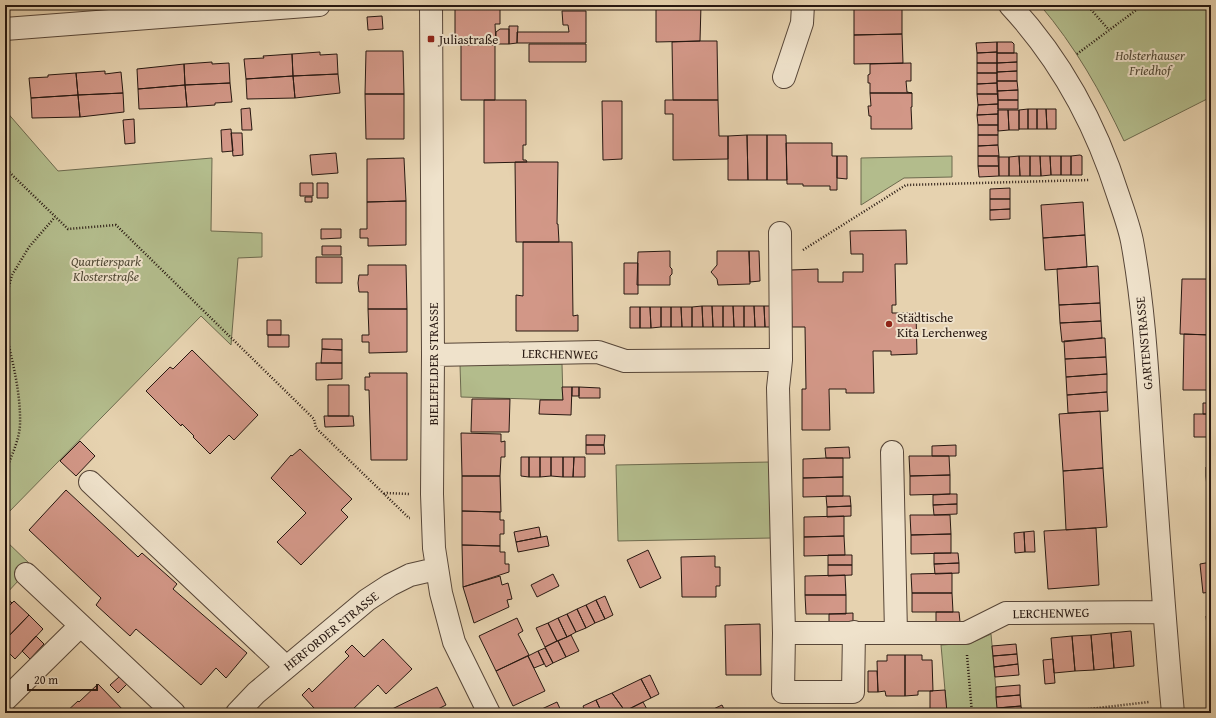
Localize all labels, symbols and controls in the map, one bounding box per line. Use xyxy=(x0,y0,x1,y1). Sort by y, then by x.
place label: Juliastraße xyxy=(437,30,498,49)
marker: Juliastraße xyxy=(426,34,436,44)
park label: Holsterhauser Friedhof xyxy=(1114,46,1186,80)
park label: Quartierspark Klosterstraße xyxy=(71,252,141,286)
street label: GARTENSTRASSE xyxy=(1130,295,1158,390)
street label: BIELEFELDER STRASSE xyxy=(424,302,443,426)
place label: Städtische Kita Lerchenweg xyxy=(897,308,988,342)
marker: Städtische Kita Lerchenweg xyxy=(884,319,894,329)
street label: LERCHENWEG xyxy=(522,344,599,364)
street label: HERFORDER STRASSE xyxy=(279,586,383,675)
street label: LERCHENWEG xyxy=(1013,603,1090,623)
scale bar xyxy=(28,666,97,692)
text: 20 m xyxy=(34,671,58,688)

